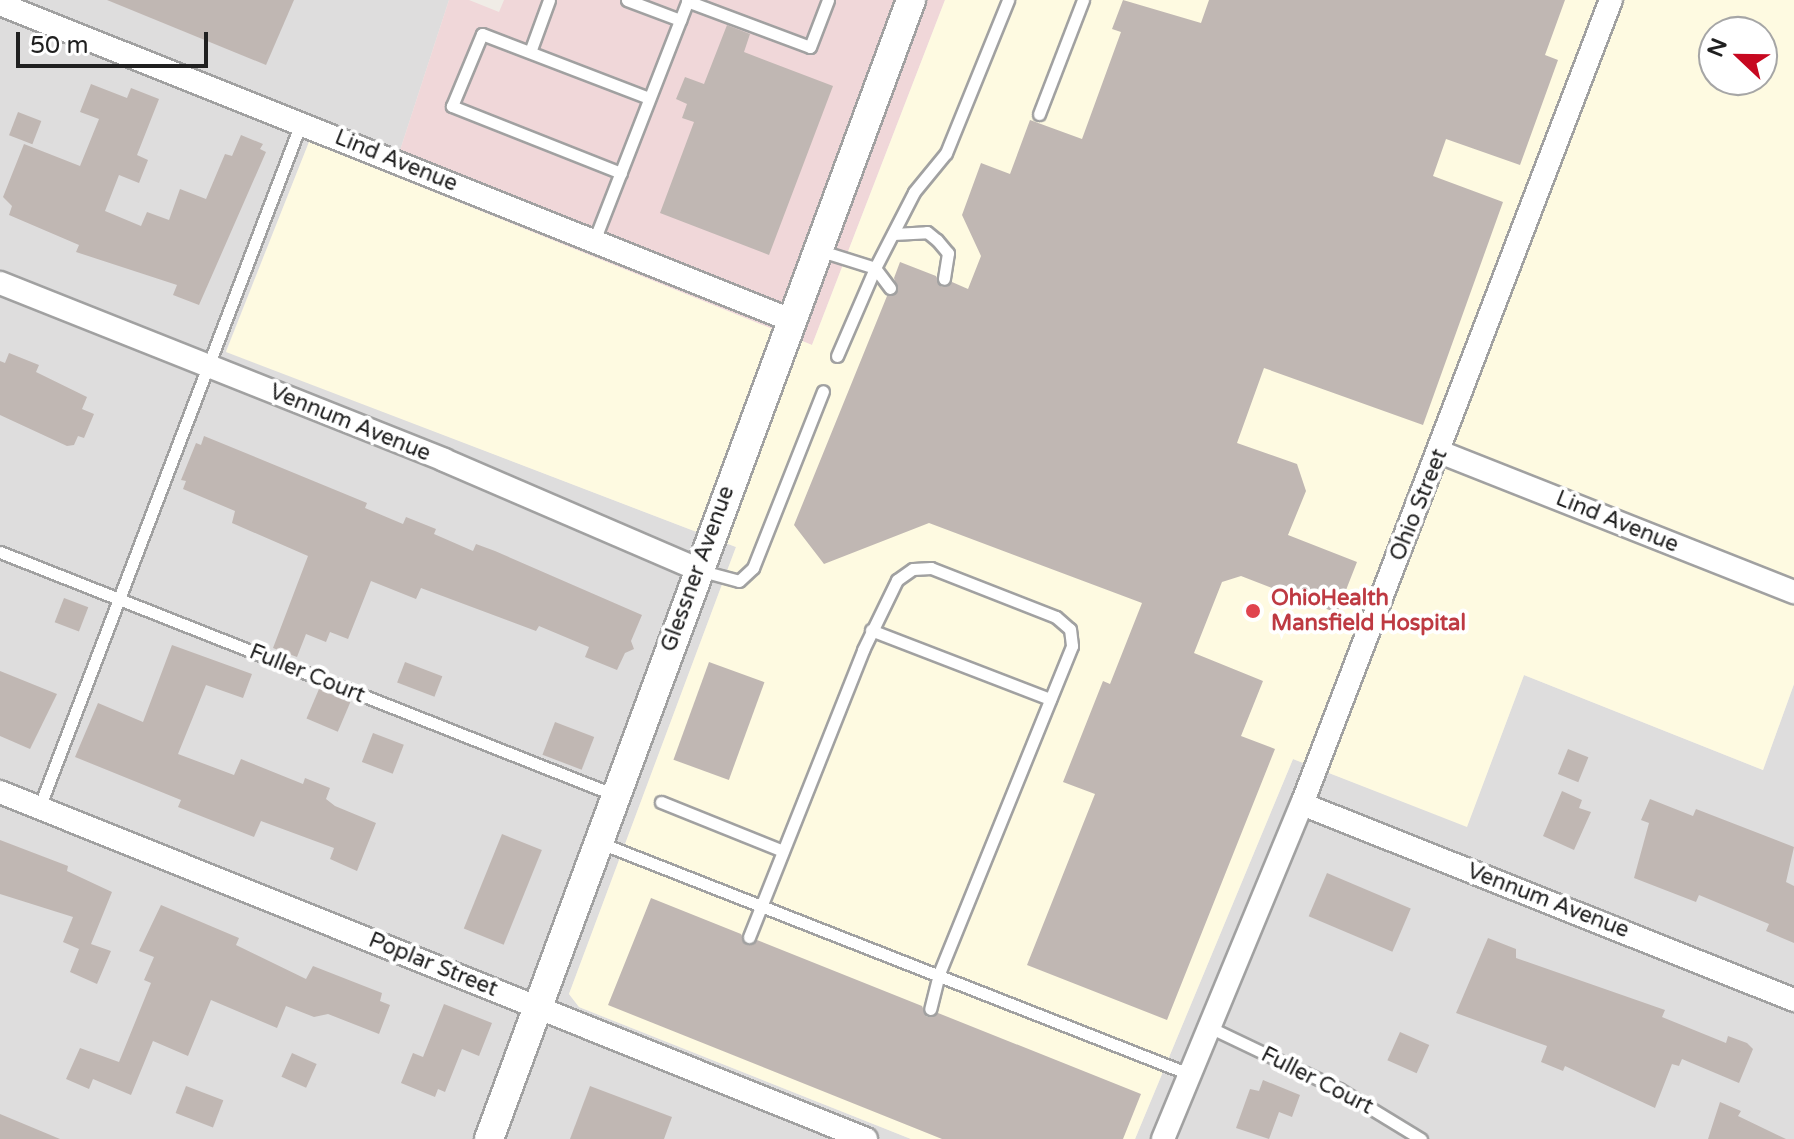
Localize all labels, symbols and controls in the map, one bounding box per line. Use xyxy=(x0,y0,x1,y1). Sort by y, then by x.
scale bar xyxy=(20,16,212,66)
north arrow xyxy=(1698,16,1778,96)
text: 50 m xyxy=(30,31,88,60)
text: N xyxy=(1702,35,1733,61)
street label: Lind Avenue xyxy=(331,124,461,198)
street label: Vennum Avenue xyxy=(266,379,434,467)
street label: Ohio Street xyxy=(1385,445,1453,565)
street label: Glessner Avenue xyxy=(656,483,740,655)
street label: Lind Avenue xyxy=(1552,485,1682,559)
place label: OhioHealth Mansfield Hospital xyxy=(1271,585,1466,636)
marker: OhioHealth Mansfield Hospital xyxy=(1242,600,1264,622)
street label: Fuller Court xyxy=(245,639,369,709)
street label: Vennum Avenue xyxy=(1463,858,1633,944)
street label: Poplar Street xyxy=(365,927,501,1003)
street label: Fuller Court xyxy=(1257,1042,1377,1120)

